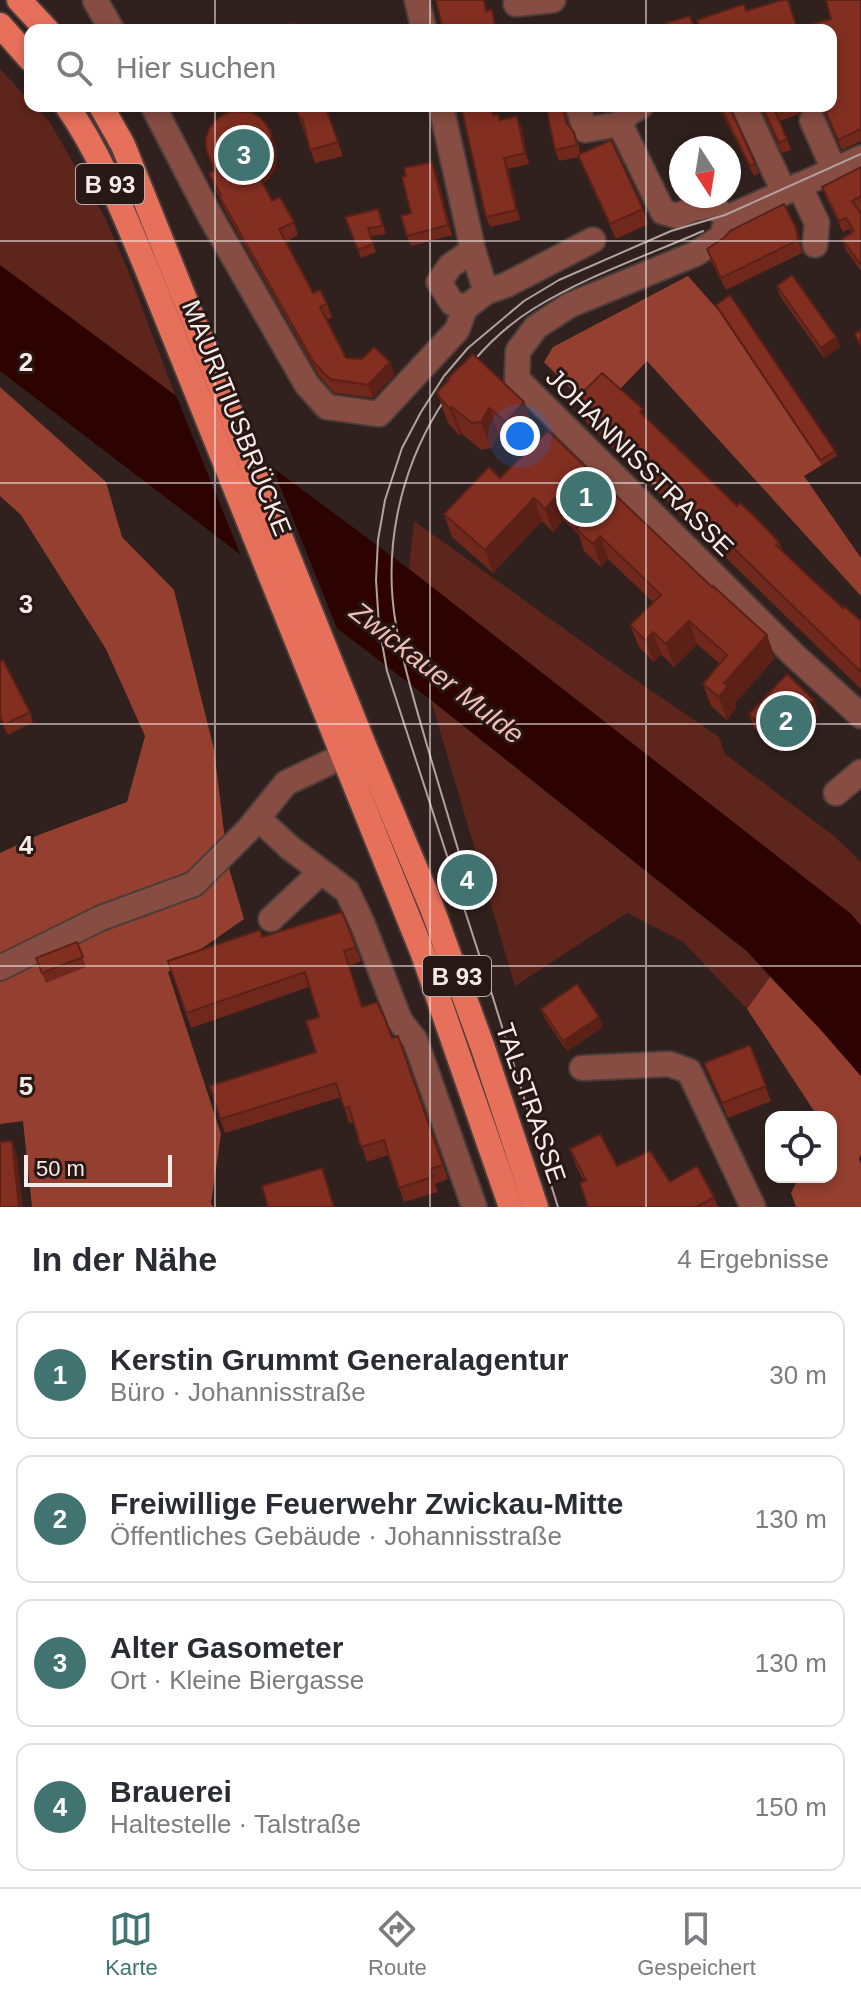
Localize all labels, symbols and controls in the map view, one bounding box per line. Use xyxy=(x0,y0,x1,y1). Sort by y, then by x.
search box xyxy=(24,24,837,112)
icon: search xyxy=(52,46,96,90)
text: Hier suchen xyxy=(116,51,276,84)
pin: 3 xyxy=(218,125,270,185)
north arrow xyxy=(669,136,741,208)
road number: B 93 xyxy=(76,164,144,204)
street label: MAURITIUSBRÜCKE xyxy=(176,296,298,540)
text: 2 xyxy=(19,347,33,377)
street label: JOHANNISSTRASSE xyxy=(540,362,740,562)
your location xyxy=(500,416,540,456)
pin: 1 xyxy=(560,467,612,527)
text: 3 xyxy=(19,589,33,619)
water label: Zwickauer Mulde xyxy=(343,595,530,750)
pin: 2 xyxy=(760,691,812,751)
text: 4 xyxy=(19,830,34,860)
pin: 4 xyxy=(441,850,493,910)
road number: B 93 xyxy=(423,956,491,996)
street label: TALSTRASSE xyxy=(490,1019,572,1187)
text: 5 xyxy=(19,1071,33,1101)
map controls xyxy=(765,1111,837,1183)
button: locate xyxy=(765,1111,837,1183)
scale bar xyxy=(24,1151,172,1187)
text: 50 m xyxy=(36,1156,85,1181)
text: In der Nähe xyxy=(32,1240,217,1278)
text: 4 Ergebnisse xyxy=(677,1244,829,1274)
text: Kerstin Grummt Generalagentur xyxy=(110,1343,568,1376)
text: 1 xyxy=(53,1360,67,1390)
text: 30 m xyxy=(769,1360,827,1390)
text: Büro · Johannisstraße xyxy=(110,1377,366,1407)
text: Freiwillige Feuerwehr Zwickau-Mitte xyxy=(110,1487,623,1520)
text: 2 xyxy=(53,1504,67,1534)
text: 130 m xyxy=(755,1504,827,1534)
text: Öffentliches Gebäude · Johannisstraße xyxy=(110,1521,562,1551)
text: Alter Gasometer xyxy=(110,1631,343,1664)
text: 3 xyxy=(53,1648,67,1678)
text: 130 m xyxy=(755,1648,827,1678)
text: Ort · Kleine Biergasse xyxy=(110,1665,364,1695)
text: Brauerei xyxy=(110,1775,232,1808)
text: 4 xyxy=(53,1792,67,1822)
text: 150 m xyxy=(755,1792,827,1822)
text: Haltestelle · Talstraße xyxy=(110,1809,361,1839)
tab: Karte xyxy=(105,1907,158,1981)
tab: Route xyxy=(368,1907,427,1981)
tab: Gespeichert xyxy=(637,1907,756,1981)

